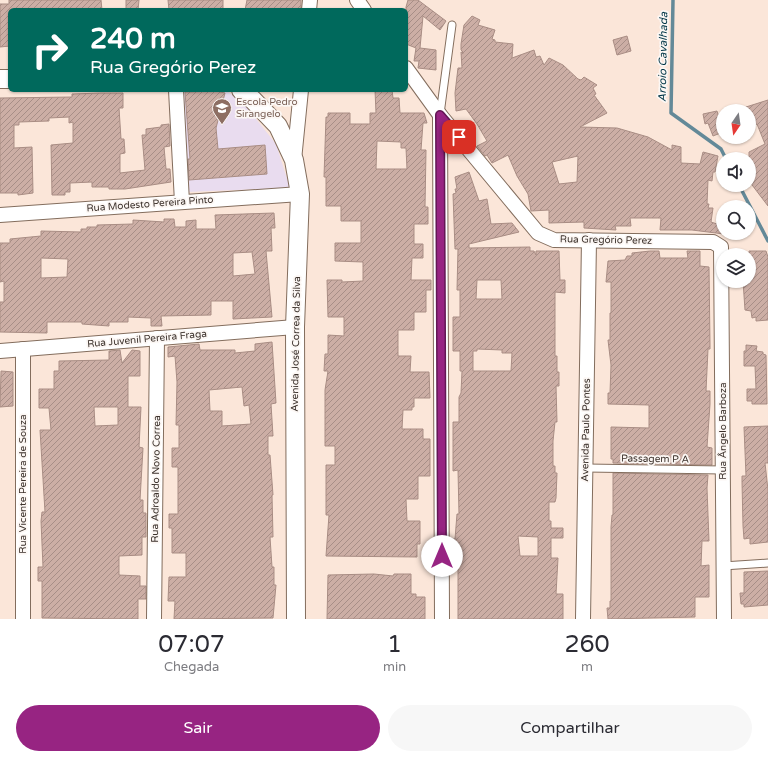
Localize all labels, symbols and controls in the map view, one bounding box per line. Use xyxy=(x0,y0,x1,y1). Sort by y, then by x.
water label: Arroio Cavalhada xyxy=(656,11,670,102)
text: 240 m xyxy=(90,22,176,56)
icon: right xyxy=(24,24,76,76)
text: Rua Gregório Perez xyxy=(90,56,256,78)
place label: Escola Pedro Sirangelo xyxy=(236,96,298,120)
school or university icon: Escola Pedro Sirangelo xyxy=(211,97,233,125)
north arrow xyxy=(716,104,756,144)
map controls xyxy=(716,104,756,288)
pin xyxy=(442,120,476,154)
icon: arrive xyxy=(448,126,470,148)
button: sound xyxy=(716,152,756,192)
street label: Rua Modesto Pereira Pinto xyxy=(86,194,214,214)
button: search xyxy=(716,200,756,240)
street label: Rua Gregório Perez xyxy=(560,233,652,247)
button: layers xyxy=(716,248,756,288)
street label: Avenida José Correa da Silva xyxy=(289,276,303,412)
street label: Rua Juvenil Pereira Fraga xyxy=(87,328,207,350)
street label: Avenida Paulo Pontes xyxy=(579,378,593,482)
street label: Rua Ângelo Barboza xyxy=(717,382,729,480)
street label: Rua Vicente Pereira de Souza xyxy=(17,414,29,554)
street label: Rua Adroaldo Novo Correa xyxy=(149,415,163,543)
street label: Passagem P A xyxy=(621,452,689,466)
position arrow xyxy=(421,535,463,577)
text: 07:07 xyxy=(158,630,225,659)
text: 1 xyxy=(387,630,402,659)
text: 260 xyxy=(564,630,610,659)
text: Chegada xyxy=(164,659,219,675)
text: min xyxy=(383,659,406,675)
text: m xyxy=(581,659,593,675)
button: Sair xyxy=(16,705,380,751)
button: Compartilhar xyxy=(388,705,752,751)

